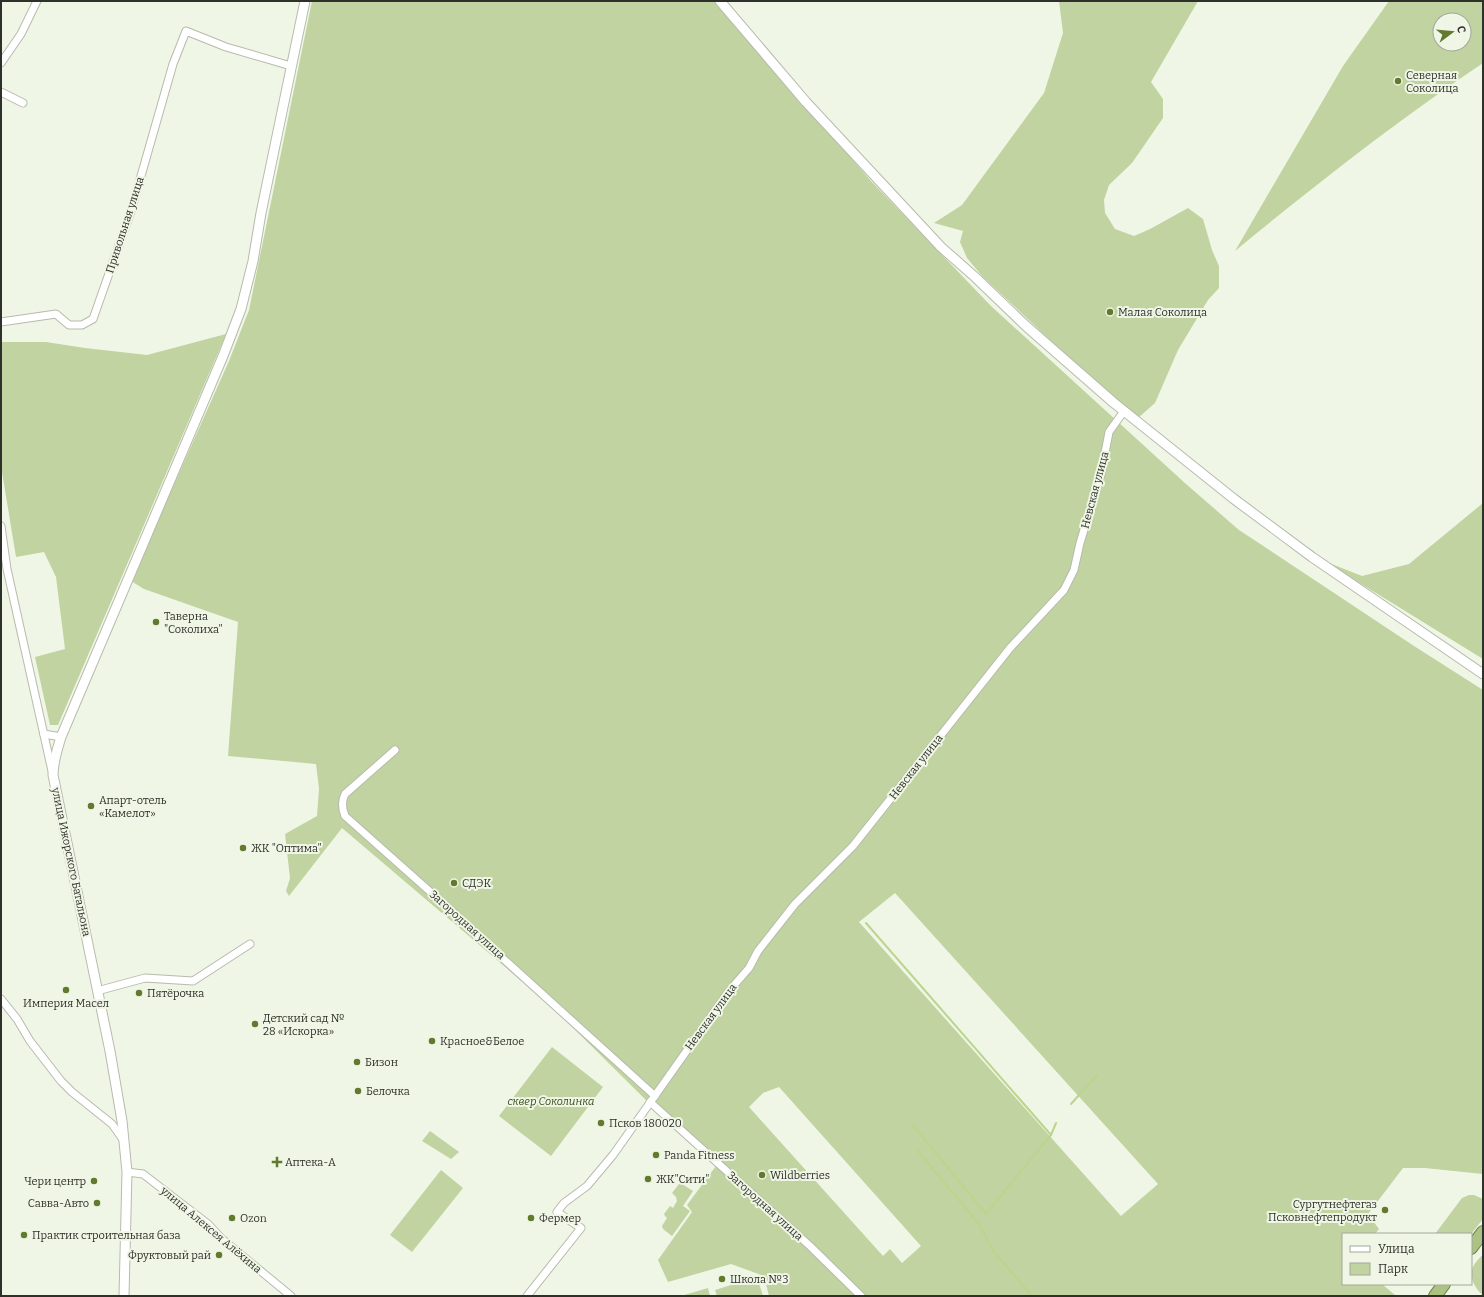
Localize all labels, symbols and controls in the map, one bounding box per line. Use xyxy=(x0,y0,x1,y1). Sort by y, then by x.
north arrow xyxy=(1432,12,1472,52)
text: С xyxy=(1454,24,1468,35)
place label: Северная Соколица xyxy=(1406,69,1458,95)
marker: Северная Соколица xyxy=(1393,76,1403,86)
street label: Привольная улица xyxy=(103,175,147,275)
place label: Малая Соколица xyxy=(1118,306,1207,319)
marker: Малая Соколица xyxy=(1105,307,1115,317)
street label: Невская улица xyxy=(1078,450,1112,530)
place label: Таверна "Соколиха" xyxy=(164,610,223,636)
marker: Таверна "Соколиха" xyxy=(151,617,161,627)
street label: Невская улица xyxy=(886,732,946,802)
street label: улица Ижорского Батальона xyxy=(49,785,93,938)
place label: Апарт-отель «Камелот» xyxy=(99,794,167,820)
marker: Апарт-отель «Камелот» xyxy=(86,801,96,811)
place label: ЖК "Оптима" xyxy=(251,842,322,855)
marker: ЖК "Оптима" xyxy=(238,843,248,853)
place label: СДЭК xyxy=(462,877,492,890)
marker: СДЭК xyxy=(449,878,459,888)
street label: Загородная улица xyxy=(427,888,507,962)
street label: Невская улица xyxy=(682,981,740,1053)
marker: Империя Масел xyxy=(61,985,71,995)
place label: Пятёрочка xyxy=(147,987,204,1000)
marker: Пятёрочка xyxy=(134,988,144,998)
place label: Империя Масел xyxy=(23,997,109,1010)
place label: Детский сад № 28 «Искорка» xyxy=(263,1012,345,1038)
marker: Детский сад № 28 «Искорка» xyxy=(250,1019,260,1029)
place label: Красное&Белое xyxy=(440,1035,524,1048)
marker: Красное&Белое xyxy=(427,1036,437,1046)
place label: Бизон xyxy=(365,1056,398,1069)
marker: Бизон xyxy=(352,1057,362,1067)
place label: Белочка xyxy=(366,1085,410,1098)
marker: Белочка xyxy=(353,1086,363,1096)
park label: сквер Соколинка xyxy=(507,1095,595,1108)
place label: Псков 180020 xyxy=(609,1117,682,1130)
marker: Псков 180020 xyxy=(596,1118,606,1128)
place label: Panda Fitness xyxy=(664,1149,735,1162)
marker: Panda Fitness xyxy=(651,1150,661,1160)
place label: Аптека-А xyxy=(285,1156,336,1169)
marker: Аптека-А xyxy=(272,1157,282,1167)
street label: Загородная улица xyxy=(725,1169,805,1243)
place label: Wildberries xyxy=(770,1169,830,1182)
marker: Wildberries xyxy=(757,1170,767,1180)
place label: ЖК"Сити" xyxy=(656,1173,709,1186)
marker: ЖК"Сити" xyxy=(643,1174,653,1184)
place label: Чери центр xyxy=(24,1175,86,1188)
marker: Чери центр xyxy=(89,1176,99,1186)
street label: улица Алексея Алёхина xyxy=(157,1183,264,1276)
place label: Савва-Авто xyxy=(28,1197,89,1210)
marker: Савва-Авто xyxy=(92,1198,102,1208)
place label: Сургутнефтегаз Псковнефтепродукт xyxy=(1268,1198,1377,1224)
marker: Сургутнефтегаз Псковнефтепродукт xyxy=(1380,1205,1390,1215)
place label: Ozon xyxy=(240,1212,267,1225)
place label: Фермер xyxy=(539,1212,582,1225)
marker: Ozon xyxy=(227,1213,237,1223)
marker: Фермер xyxy=(526,1213,536,1223)
place label: Практик строительная база xyxy=(32,1229,181,1242)
marker: Практик строительная база xyxy=(19,1230,29,1240)
legend xyxy=(1342,1233,1472,1285)
text: Улица xyxy=(1378,1242,1415,1256)
place label: Фруктовый рай xyxy=(128,1249,211,1262)
marker: Фруктовый рай xyxy=(214,1250,224,1260)
text: Парк xyxy=(1378,1262,1408,1276)
place label: Школа №3 xyxy=(730,1273,788,1286)
marker: Школа №3 xyxy=(717,1274,727,1284)

